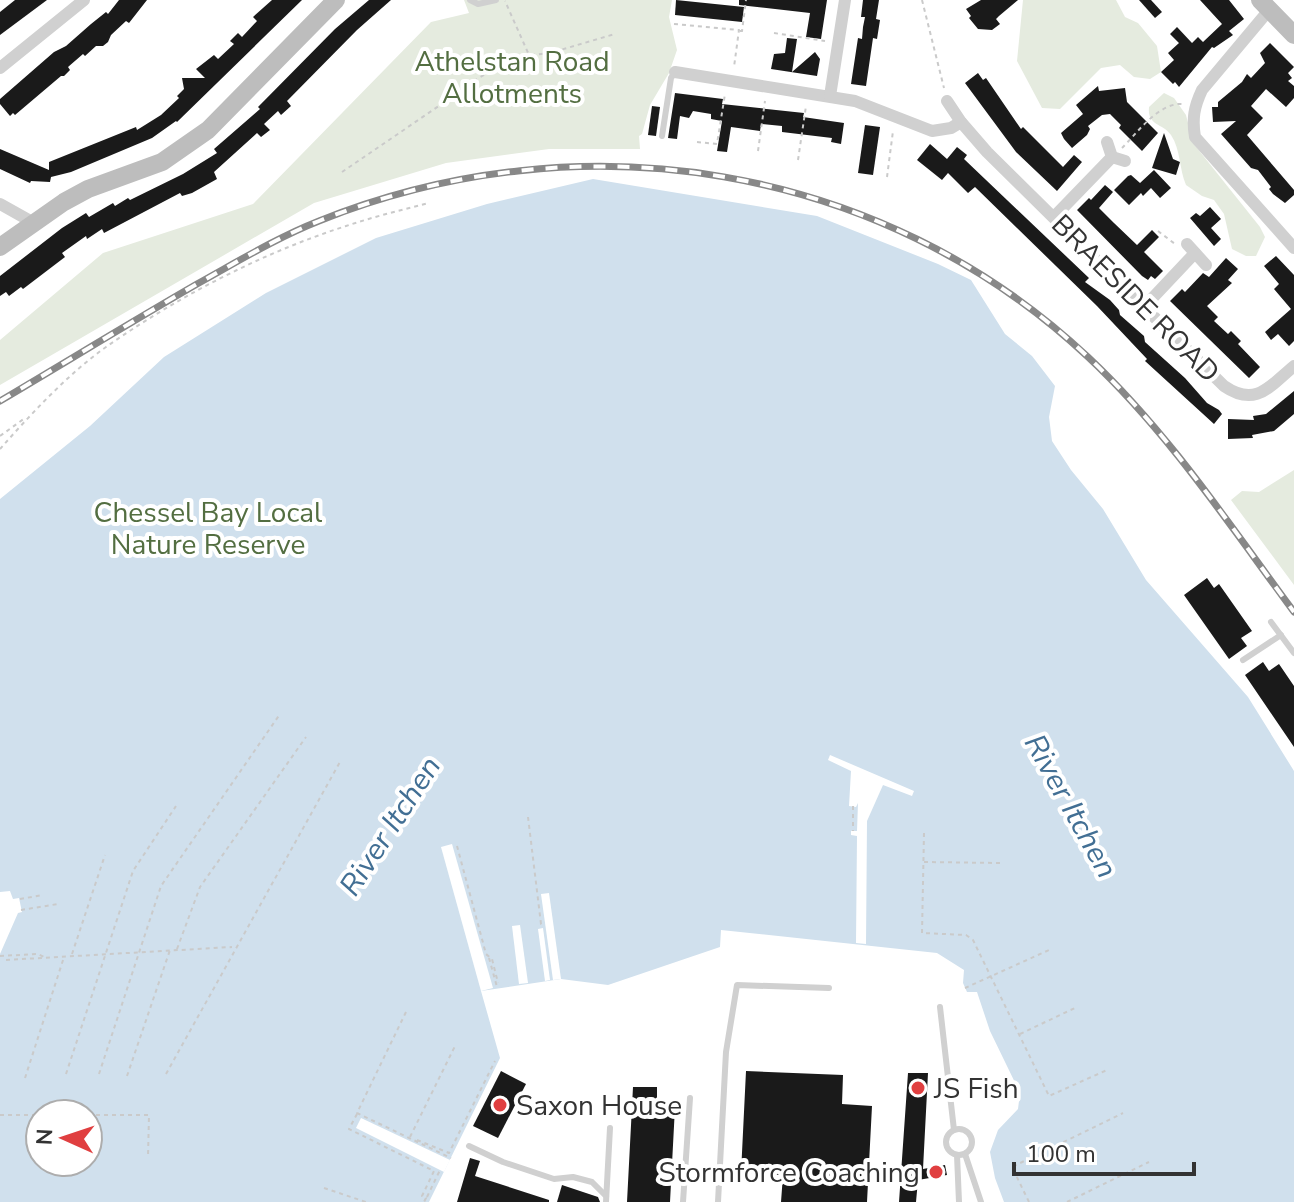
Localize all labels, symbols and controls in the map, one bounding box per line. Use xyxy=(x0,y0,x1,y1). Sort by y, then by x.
park label: Athelstan Road Allotments xyxy=(414,43,610,113)
street label: BRAESIDE ROAD xyxy=(1043,206,1228,391)
park label: Chessel Bay Local Nature Reserve xyxy=(94,494,323,564)
water label: River Itchen xyxy=(1014,727,1127,886)
water label: River Itchen xyxy=(330,749,451,904)
place label: JS Fish xyxy=(933,1070,1019,1108)
marker: JS Fish xyxy=(909,1079,927,1097)
place label: Saxon House xyxy=(516,1087,682,1125)
marker: Saxon House xyxy=(491,1096,509,1114)
north arrow xyxy=(24,1098,104,1178)
scale bar xyxy=(1014,1126,1194,1176)
text: N xyxy=(30,1128,60,1146)
text: 100 m xyxy=(1026,1138,1096,1170)
place label: Stormforce Coaching xyxy=(659,1154,920,1192)
marker: Stormforce Coaching xyxy=(927,1163,945,1181)

